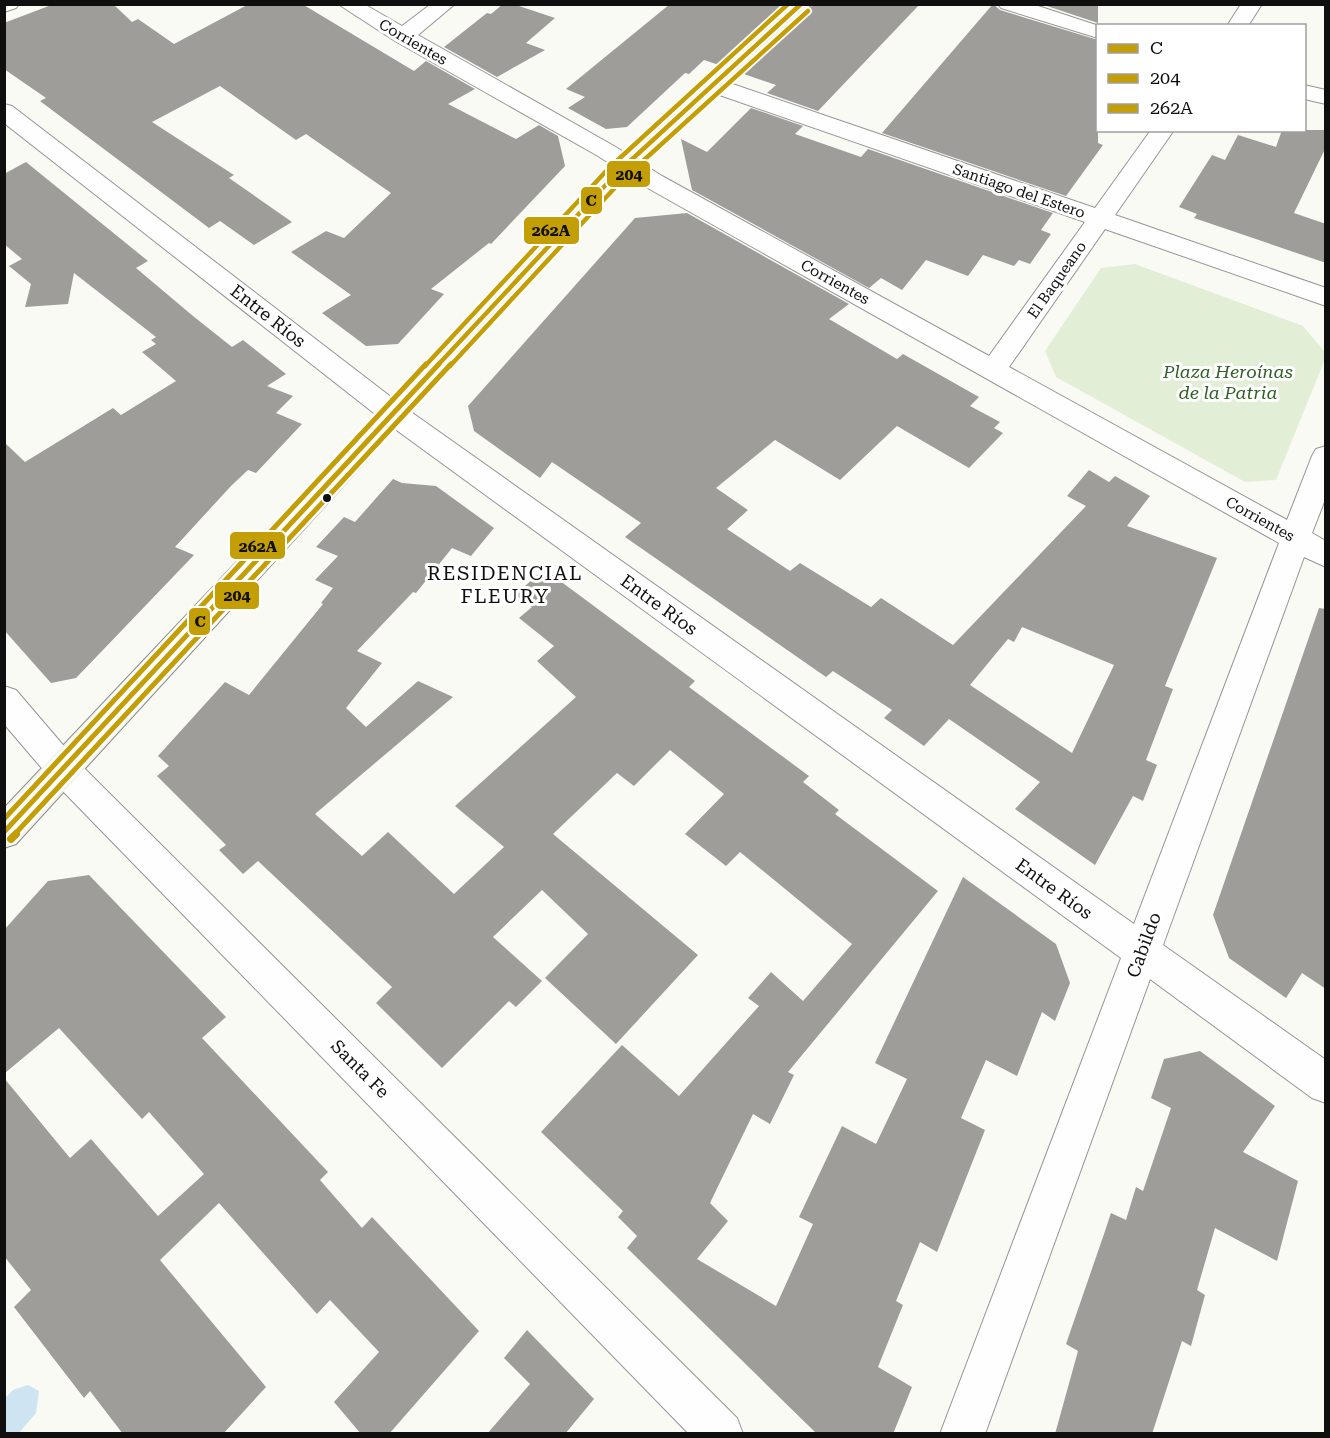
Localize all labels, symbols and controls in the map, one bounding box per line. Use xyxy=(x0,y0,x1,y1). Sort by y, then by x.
street label: Corrientes xyxy=(376,15,450,69)
legend xyxy=(1096,24,1306,132)
text: C xyxy=(1150,37,1163,58)
text: 204 xyxy=(1150,67,1180,88)
text: 262A xyxy=(1150,97,1193,118)
line badge: 204 xyxy=(606,160,651,188)
street label: Santiago del Estero xyxy=(950,160,1088,222)
text: 204 xyxy=(616,165,642,184)
line badge: C xyxy=(580,186,603,215)
text: C xyxy=(585,191,597,210)
line badge: 262A xyxy=(523,216,580,245)
text: 262A xyxy=(532,221,571,240)
street label: El Baqueano xyxy=(1024,238,1090,322)
street label: Corrientes xyxy=(797,256,873,308)
street label: Entre Ríos xyxy=(227,280,310,351)
park label: Plaza Heroínas de la Patria xyxy=(1162,361,1293,403)
unlabelled marker xyxy=(321,492,333,504)
street label: Corrientes xyxy=(1222,493,1298,545)
line badge: 262A xyxy=(229,531,286,560)
text: 262A xyxy=(239,537,278,556)
district label: RESIDENCIAL FLEURY xyxy=(427,561,583,608)
street label: Entre Ríos xyxy=(617,570,702,639)
line badge: 204 xyxy=(214,581,260,610)
text: 204 xyxy=(224,586,250,605)
line badge: C xyxy=(188,607,211,636)
text: C xyxy=(194,612,206,631)
street label: Entre Ríos xyxy=(1012,854,1097,923)
street label: Cabildo xyxy=(1122,909,1165,980)
street label: Santa Fe xyxy=(327,1035,394,1102)

